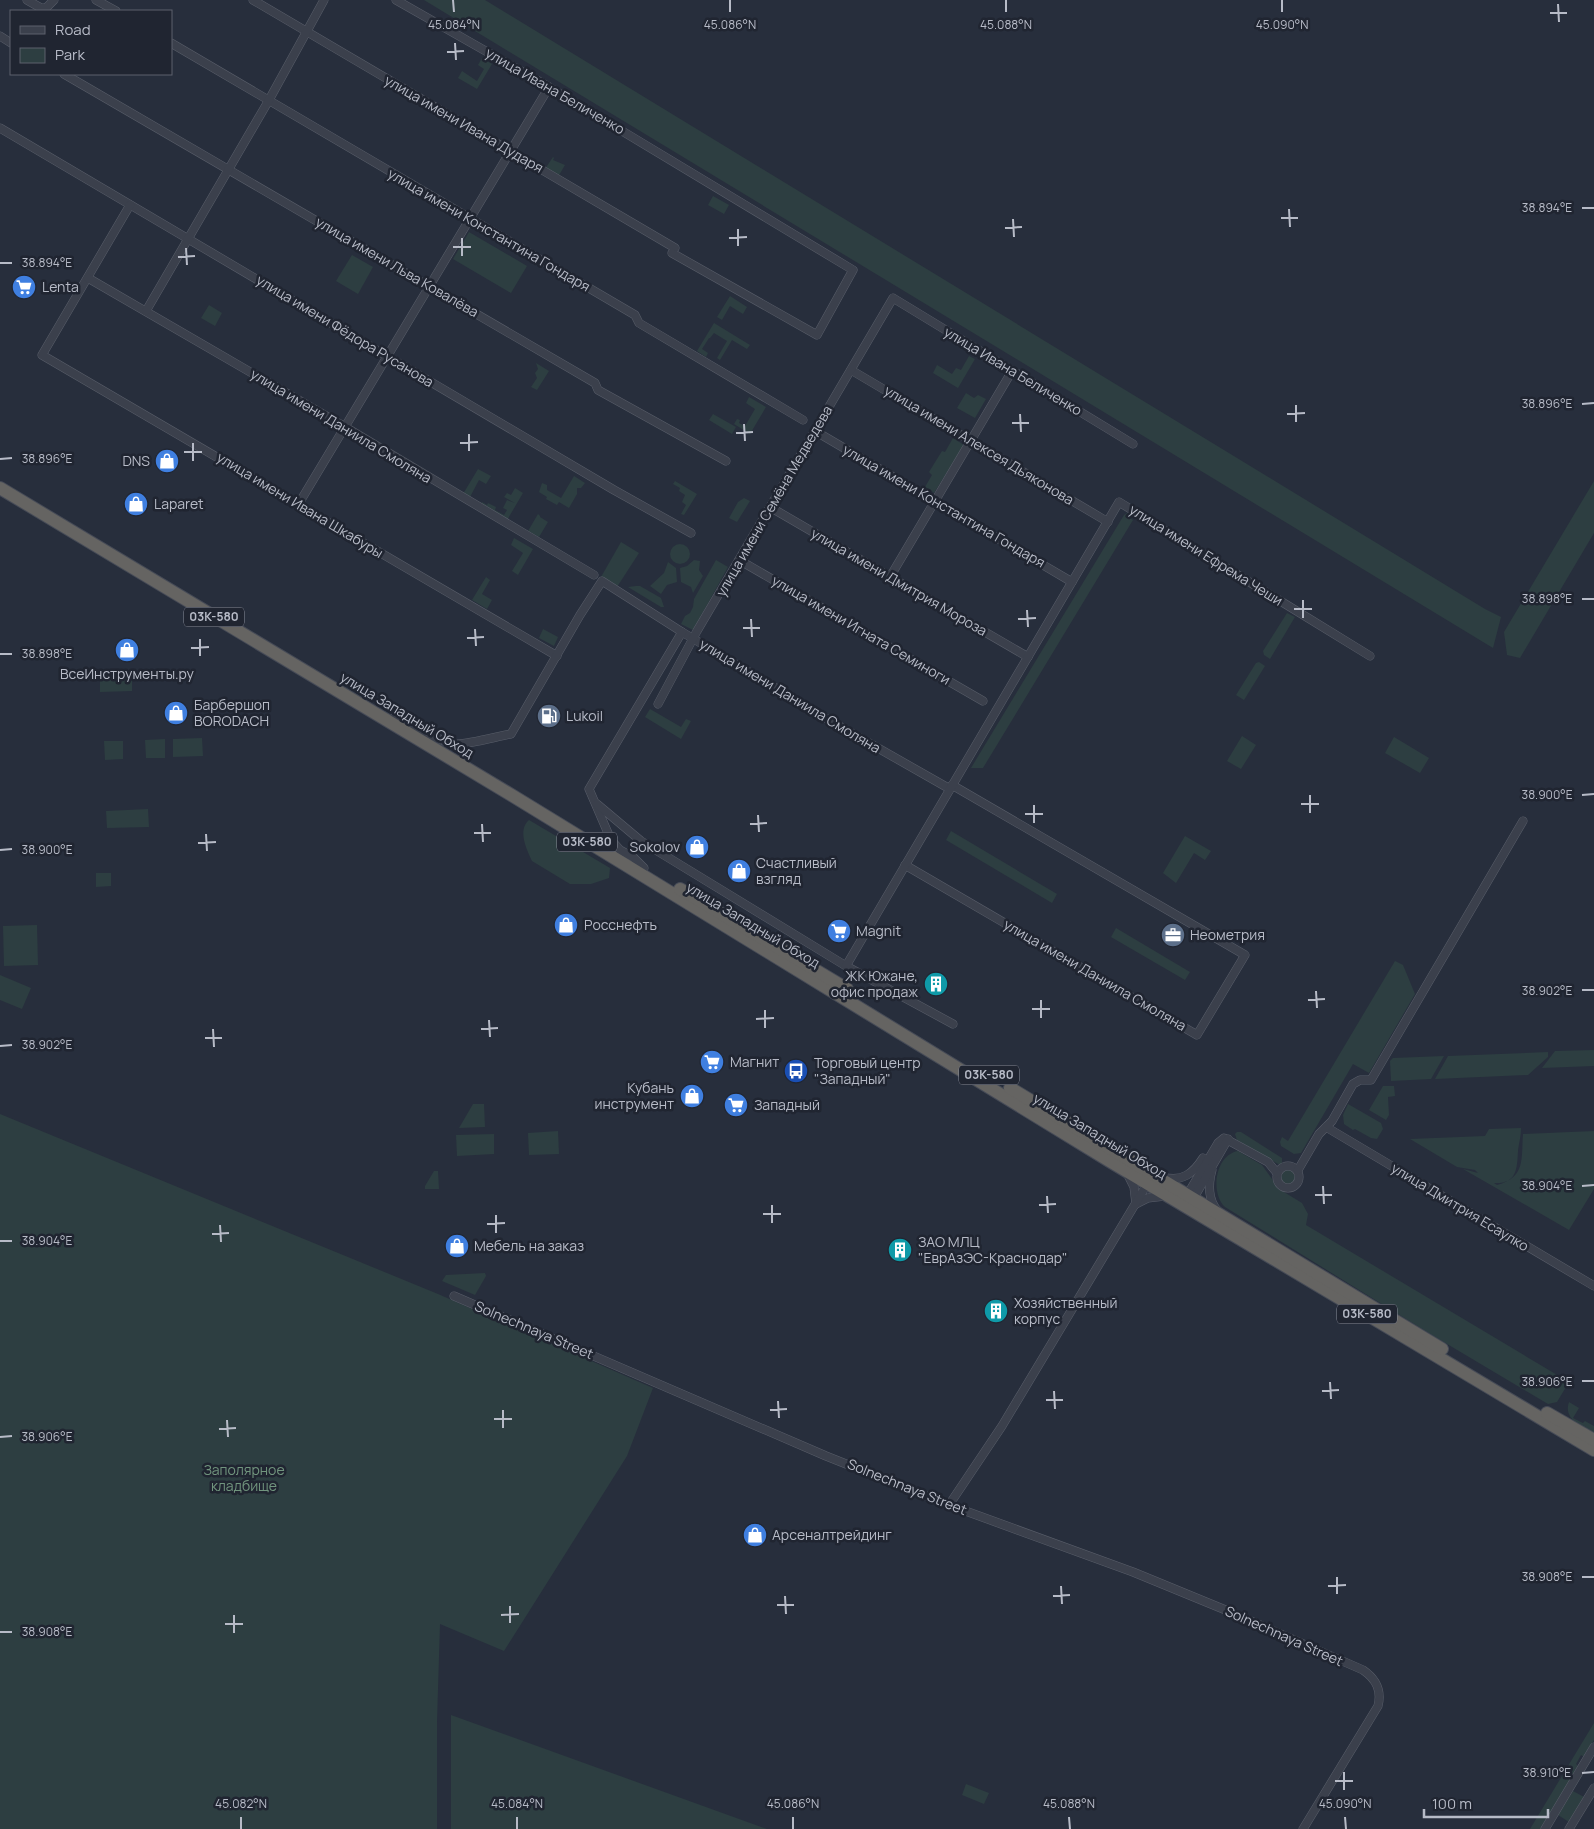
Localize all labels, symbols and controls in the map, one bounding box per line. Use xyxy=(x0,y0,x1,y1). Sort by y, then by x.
legend xyxy=(10,10,172,75)
text: 45.084°N xyxy=(428,16,480,33)
text: 45.086°N xyxy=(704,16,756,33)
text: 45.088°N xyxy=(980,16,1032,33)
text: 45.090°N xyxy=(1256,16,1308,33)
text: Road xyxy=(55,19,91,40)
street label: улица Ивана Беличенко xyxy=(482,43,628,138)
text: Park xyxy=(55,44,85,65)
street label: улица имени Ивана Дударя xyxy=(381,70,547,177)
street label: улица имени Константина Гондаря xyxy=(385,164,594,296)
text: 38.894°E xyxy=(1522,199,1572,216)
street label: улица имени Льва Ковалёва xyxy=(312,212,482,321)
text: 38.894°E xyxy=(22,254,72,271)
street label: улица имени Фёдора Русанова xyxy=(253,270,437,391)
supermarket icon: Lenta xyxy=(11,274,37,300)
place label: Lenta xyxy=(42,277,79,296)
street label: улица Ивана Беличенко xyxy=(941,322,1086,419)
street label: улица имени Даниила Смоляна xyxy=(247,364,435,487)
street label: улица имени Алексея Дьяконова xyxy=(881,380,1078,509)
text: 38.896°E xyxy=(1522,395,1573,412)
street label: улица имени Семёна Медведева xyxy=(711,402,836,600)
street label: улица имени Константина Гондаря xyxy=(840,440,1049,572)
street label: улица имени Ивана Шкабуры xyxy=(213,447,387,562)
shop icon: DNS xyxy=(154,448,180,474)
text: 38.896°E xyxy=(22,450,73,467)
place label: DNS xyxy=(122,451,150,470)
shop icon: Laparet xyxy=(123,491,149,517)
place label: Laparet xyxy=(154,494,204,513)
street label: улица имени Ефрема Чеши xyxy=(1126,499,1287,610)
street label: улица имени Дмитрия Мороза xyxy=(808,523,991,640)
street label: улица имени Игната Семиноги xyxy=(768,570,954,689)
text: 38.898°E xyxy=(1522,590,1572,607)
road number: 03К-580 xyxy=(184,608,244,626)
street label: улица имени Даниила Смоляна xyxy=(696,634,884,757)
shop icon: ВсеИнструменты.ру xyxy=(114,637,140,663)
text: 38.898°E xyxy=(22,645,72,662)
place label: ВсеИнструменты.ру xyxy=(60,664,195,683)
street label: улица Западный Обход xyxy=(337,667,478,762)
place label: Барбершоп BORODACH xyxy=(194,695,270,730)
shop icon: Барбершоп BORODACH xyxy=(163,700,189,726)
fuel station icon: Lukoil xyxy=(536,703,562,729)
place label: Lukoil xyxy=(566,706,603,725)
text: 38.900°E xyxy=(1522,786,1573,803)
road number: 03К-580 xyxy=(557,832,617,852)
shop icon: Sokolov xyxy=(684,834,710,860)
place label: Sokolov xyxy=(630,837,680,856)
text: 38.900°E xyxy=(22,841,73,858)
place label: Счастливый взгляд xyxy=(756,853,837,888)
shop icon: Счастливый взгляд xyxy=(726,858,752,884)
street label: улица Западный Обход xyxy=(683,877,824,972)
shop icon: Росснефть xyxy=(553,912,579,938)
street label: улица имени Даниила Смоляна xyxy=(1000,914,1190,1035)
place label: Росснефть xyxy=(584,915,657,934)
supermarket icon: Magnit xyxy=(826,918,852,944)
place label: Magnit xyxy=(856,921,901,940)
office icon: Неометрия xyxy=(1160,922,1186,948)
place label: Неометрия xyxy=(1190,925,1265,944)
place label: ЖК Южане, офис продаж xyxy=(831,966,918,1001)
building icon: ЖК Южане, офис продаж xyxy=(923,971,949,997)
text: 38.902°E xyxy=(1522,982,1572,999)
text: 38.902°E xyxy=(22,1036,72,1053)
supermarket icon: Магнит xyxy=(699,1049,725,1075)
place label: Магнит xyxy=(730,1052,779,1071)
place label: Торговый центр "Западный" xyxy=(814,1053,921,1088)
bus stop icon: Торговый центр "Западный" xyxy=(783,1058,809,1084)
road number: 03К-580 xyxy=(959,1066,1019,1084)
place label: Кубань инструмент xyxy=(594,1078,674,1113)
shop icon: Кубань инструмент xyxy=(679,1083,705,1109)
street label: улица Западный Обход xyxy=(1030,1088,1171,1183)
supermarket icon: Западный xyxy=(723,1092,749,1118)
place label: Западный xyxy=(754,1095,820,1114)
street label: улица Дмитрия Есаулко xyxy=(1388,1158,1533,1255)
text: 38.904°E xyxy=(1522,1177,1573,1194)
text: 38.904°E xyxy=(22,1232,73,1249)
place label: ЗАО МЛЦ "ЕврАзЭС-Краснодар" xyxy=(918,1232,1068,1267)
shop icon: Мебель на заказ xyxy=(444,1233,470,1259)
place label: Мебель на заказ xyxy=(474,1236,584,1255)
building icon: ЗАО МЛЦ "ЕврАзЭС-Краснодар" xyxy=(887,1237,913,1263)
place label: Хозяйственный корпус xyxy=(1014,1293,1117,1328)
street label: Solnechnaya Street xyxy=(472,1296,597,1363)
building icon: Хозяйственный корпус xyxy=(983,1298,1009,1324)
road number: 03К-580 xyxy=(1337,1305,1397,1324)
text: 38.906°E xyxy=(1521,1373,1573,1390)
text: 38.906°E xyxy=(21,1428,73,1445)
street label: Solnechnaya Street xyxy=(845,1454,970,1519)
park label: Заполярное кладбище xyxy=(203,1460,285,1495)
shop icon: Арсеналтрейдинг xyxy=(742,1522,768,1548)
place label: Арсеналтрейдинг xyxy=(772,1525,892,1544)
text: 38.908°E xyxy=(1522,1568,1572,1585)
street label: Solnechnaya Street xyxy=(1222,1601,1347,1670)
text: 38.908°E xyxy=(22,1623,72,1640)
text: 38.910°E xyxy=(1523,1764,1571,1781)
scale bar xyxy=(1424,1786,1548,1818)
text: 100 m xyxy=(1432,1793,1472,1814)
text: 45.082°N xyxy=(215,1795,267,1812)
text: 45.084°N xyxy=(491,1795,543,1812)
text: 45.086°N xyxy=(767,1795,819,1812)
text: 45.088°N xyxy=(1043,1795,1095,1812)
text: 45.090°N xyxy=(1319,1795,1371,1812)

